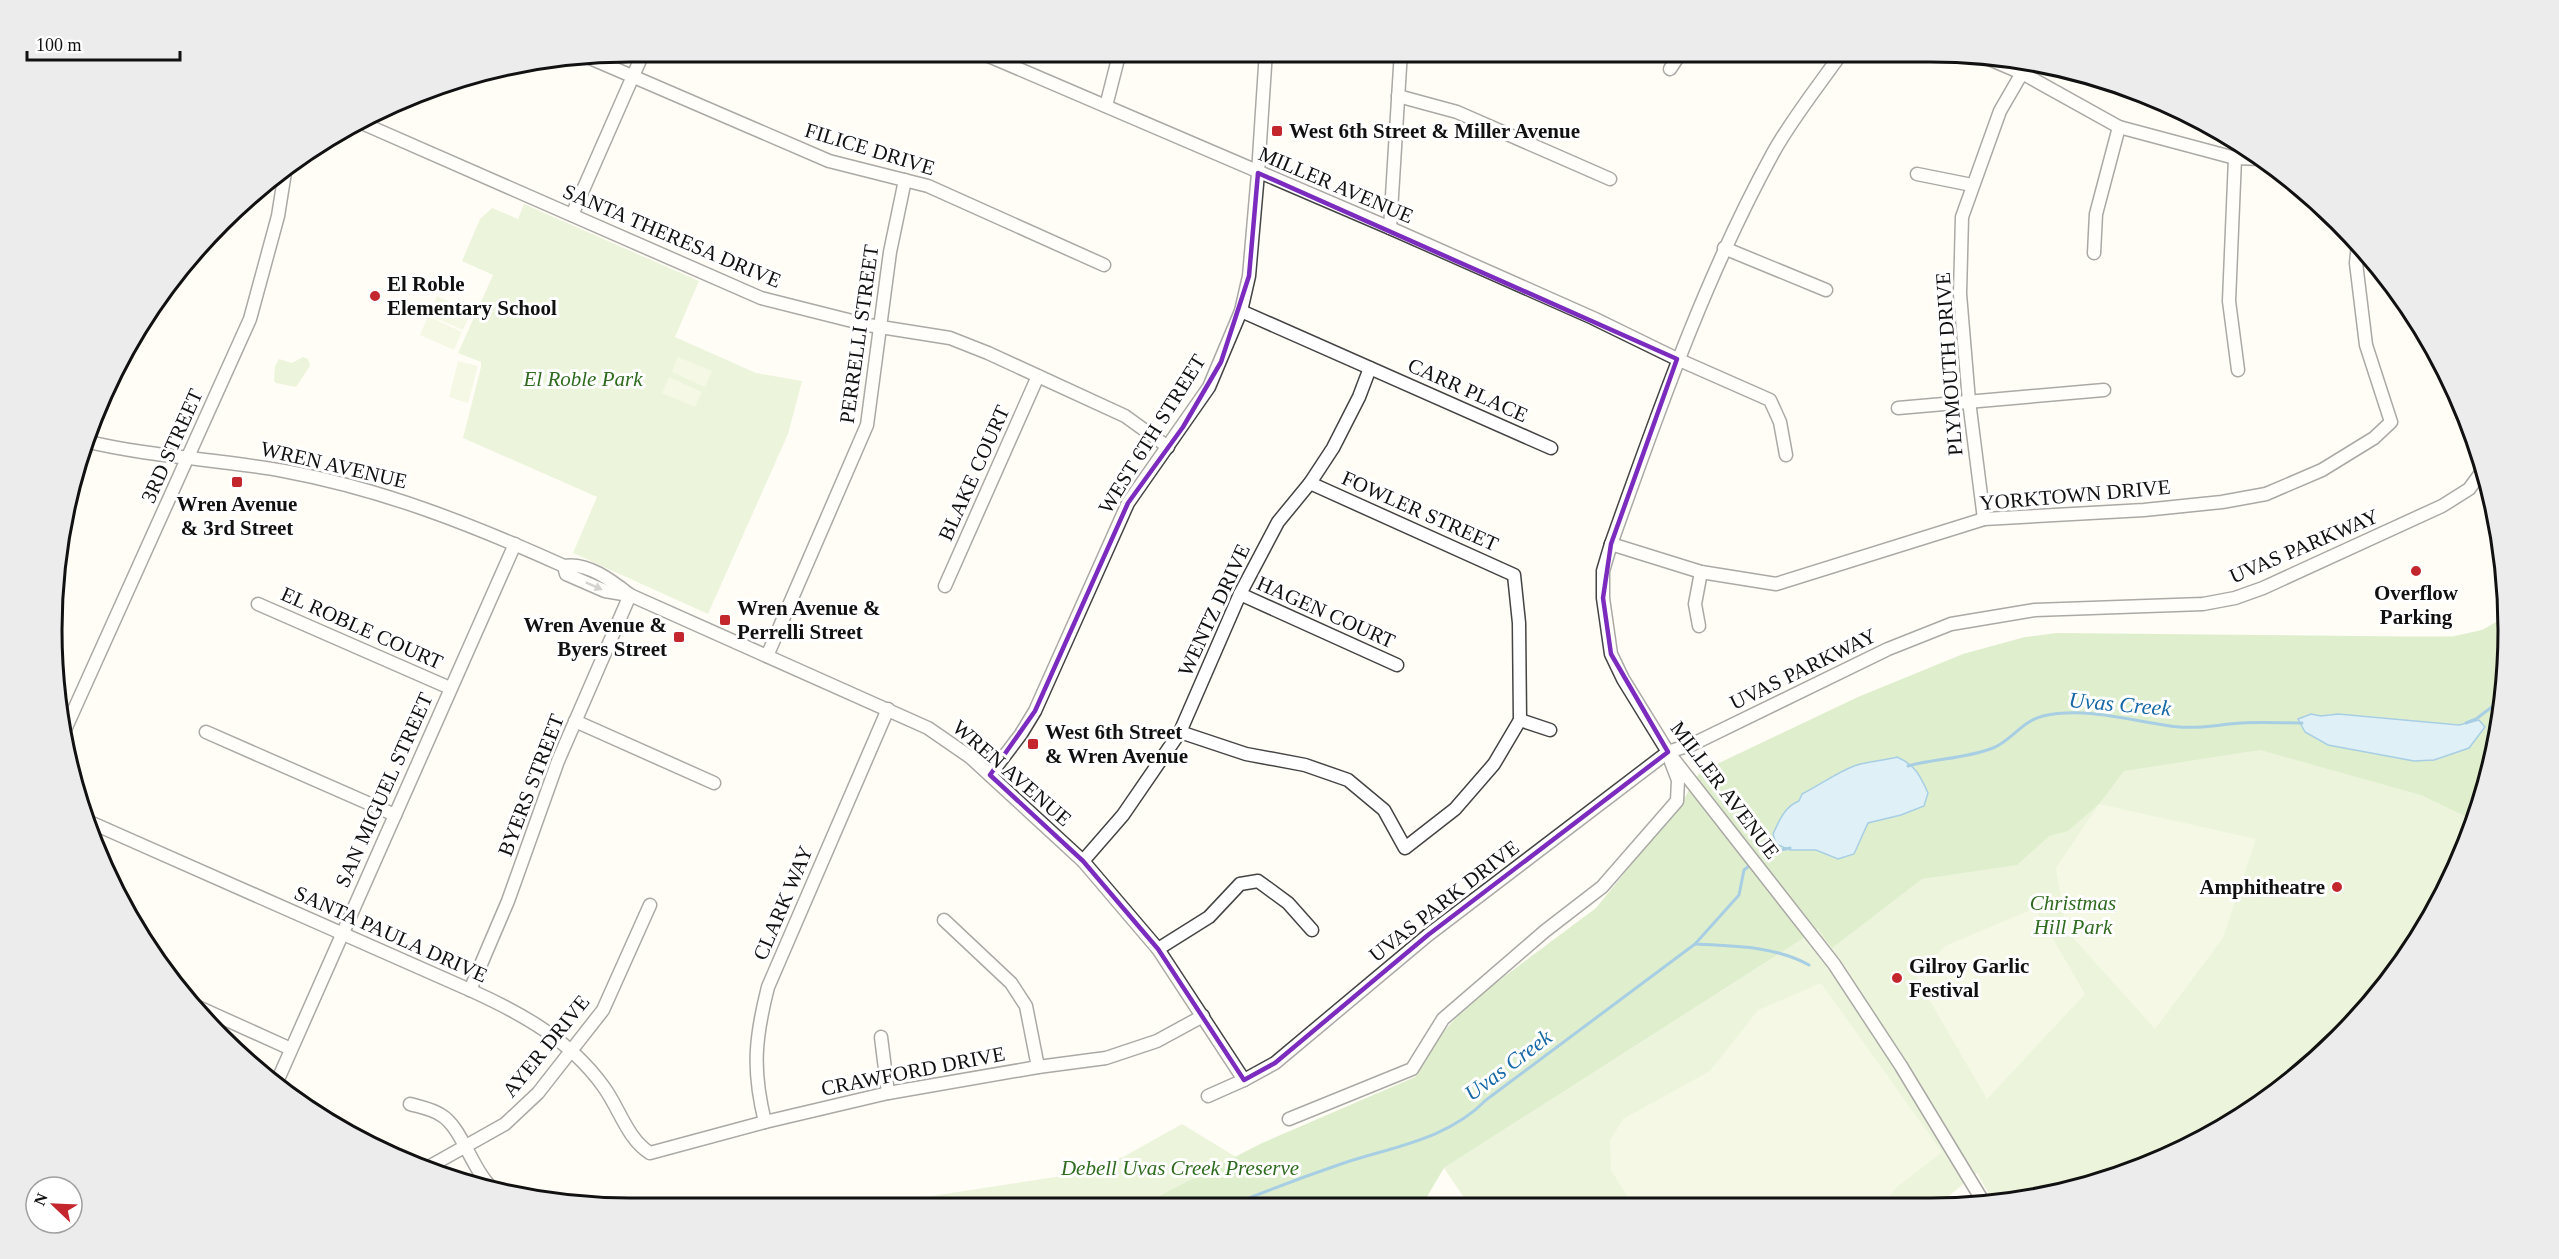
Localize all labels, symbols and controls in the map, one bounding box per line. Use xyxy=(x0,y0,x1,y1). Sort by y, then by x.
scale bar xyxy=(27,24,180,62)
text: 100 m xyxy=(36,35,82,55)
street label: FILICE DRIVE xyxy=(802,118,938,180)
place label: West 6th Street & Miller Avenue xyxy=(1289,119,1580,143)
marker: West 6th Street & Miller Avenue xyxy=(1270,124,1284,138)
street label: MILLER AVENUE xyxy=(1255,142,1417,228)
street label: SANTA THERESA DRIVE xyxy=(559,179,785,293)
street label: PERRELLI STREET xyxy=(835,243,883,425)
street label: PLYMOUTH DRIVE xyxy=(1931,271,1967,457)
place label: El Roble Elementary School xyxy=(387,272,557,320)
marker: El Roble Elementary School xyxy=(368,289,382,303)
street label: WEST 6TH STREET xyxy=(1093,350,1211,518)
street label: CARR PLACE xyxy=(1404,353,1532,427)
park label: El Roble Park xyxy=(523,367,643,391)
street label: 3RD STREET xyxy=(136,385,208,507)
street label: BLAKE COURT xyxy=(934,402,1015,544)
street label: WREN AVENUE xyxy=(258,436,410,494)
street label: FOWLER STREET xyxy=(1338,466,1502,556)
marker: Wren Avenue & 3rd Street xyxy=(230,475,244,489)
street label: YORKTOWN DRIVE xyxy=(1979,475,2171,515)
place label: Wren Avenue & 3rd Street xyxy=(177,492,297,540)
street label: UVAS PARKWAY xyxy=(2226,504,2382,588)
street label: WENTZ DRIVE xyxy=(1173,540,1255,680)
marker: Overflow Parking xyxy=(2409,564,2423,578)
street label: HAGEN COURT xyxy=(1253,571,1399,653)
one-way arrow xyxy=(585,581,603,591)
place label: Overflow Parking xyxy=(2374,581,2459,629)
street label: EL ROBLE COURT xyxy=(278,582,447,674)
place label: Wren Avenue & Perrelli Street xyxy=(737,596,881,644)
place label: Wren Avenue & Byers Street xyxy=(523,613,667,661)
marker: Wren Avenue & Perrelli Street xyxy=(718,613,732,627)
street label: UVAS PARKWAY xyxy=(1726,623,1880,715)
marker: Wren Avenue & Byers Street xyxy=(672,630,686,644)
water label: Uvas Creek xyxy=(2068,687,2173,721)
street label: SAN MIGUEL STREET xyxy=(330,689,438,891)
street label: BYERS STREET xyxy=(493,711,569,859)
street label: WREN AVENUE xyxy=(948,715,1076,831)
street label: MILLER AVENUE xyxy=(1666,717,1784,863)
place label: West 6th Street & Wren Avenue xyxy=(1045,720,1188,768)
marker: West 6th Street & Wren Avenue xyxy=(1026,737,1040,751)
street label: UVAS PARK DRIVE xyxy=(1364,835,1524,967)
street label: CLARK WAY xyxy=(748,842,818,964)
place label: Amphitheatre xyxy=(2199,875,2325,899)
marker: Amphitheatre xyxy=(2330,880,2344,894)
street label: SANTA PAULA DRIVE xyxy=(291,881,491,987)
park label: Christmas Hill Park xyxy=(2030,891,2116,939)
place label: Gilroy Garlic Festival xyxy=(1909,954,2029,1002)
marker: Gilroy Garlic Festival xyxy=(1890,971,1904,985)
street label: AYER DRIVE xyxy=(497,990,595,1102)
water label: Uvas Creek xyxy=(1460,1023,1557,1106)
street label: CRAWFORD DRIVE xyxy=(819,1041,1007,1101)
park label: Debell Uvas Creek Preserve xyxy=(1060,1156,1299,1180)
north arrow xyxy=(24,1175,84,1235)
text: N xyxy=(31,1190,51,1208)

